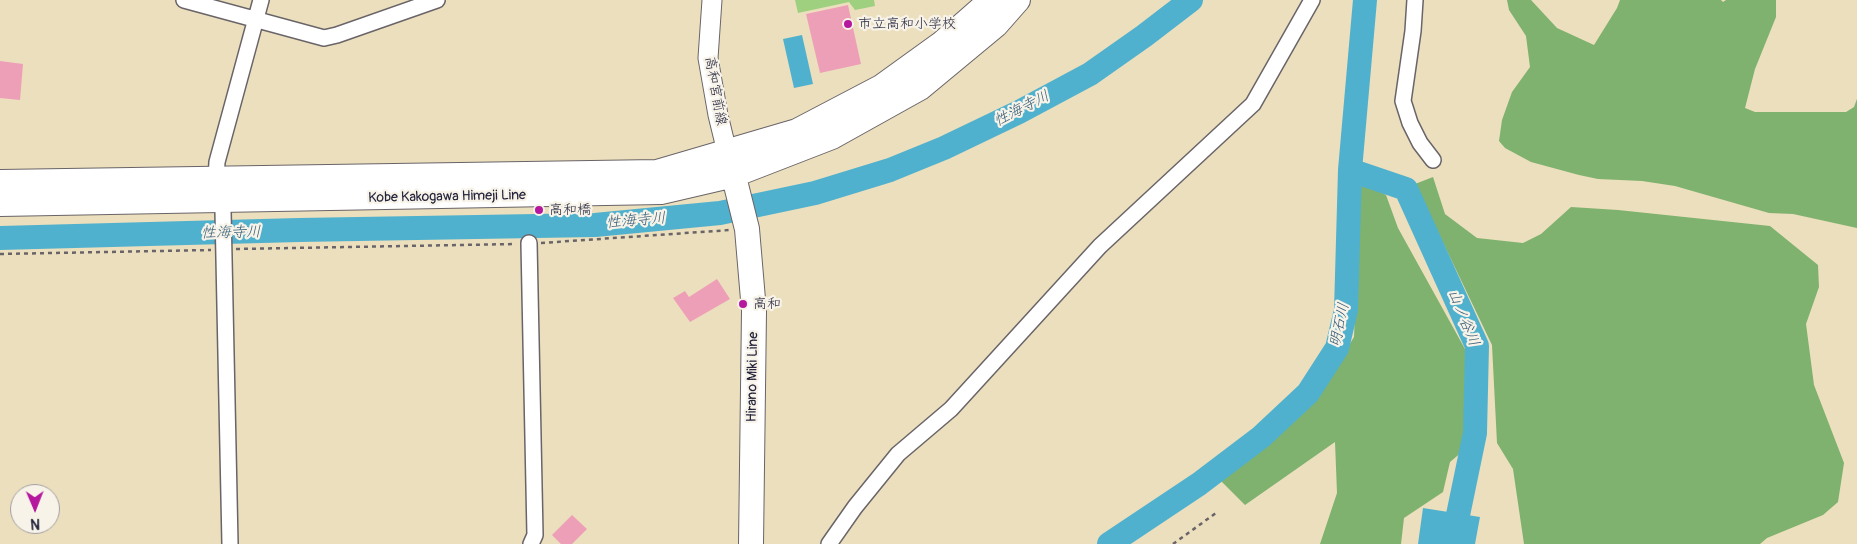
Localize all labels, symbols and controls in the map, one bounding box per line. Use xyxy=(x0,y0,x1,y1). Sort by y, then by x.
place label: 市立高和小学校 xyxy=(858,16,956,32)
marker: 市立高和小学校 xyxy=(842,18,854,30)
street label: 高和宮前線 xyxy=(701,55,729,127)
water label: 性海寺川 xyxy=(991,87,1053,131)
street label: Kobe Kakogawa Himeji Line xyxy=(368,187,526,207)
place label: 高和橋 xyxy=(549,202,591,218)
marker: 高和橋 xyxy=(533,204,545,216)
water label: 性海寺川 xyxy=(605,209,667,233)
water label: 性海寺川 xyxy=(201,223,261,243)
water label: 山ノ谷川 xyxy=(1443,287,1483,349)
place label: 高和 xyxy=(753,296,781,312)
marker: 高和 xyxy=(737,298,749,310)
water label: 明石川 xyxy=(1327,301,1353,349)
street label: Hirano Miki Line xyxy=(744,332,762,422)
north arrow xyxy=(10,484,60,534)
text: N xyxy=(30,515,40,532)

